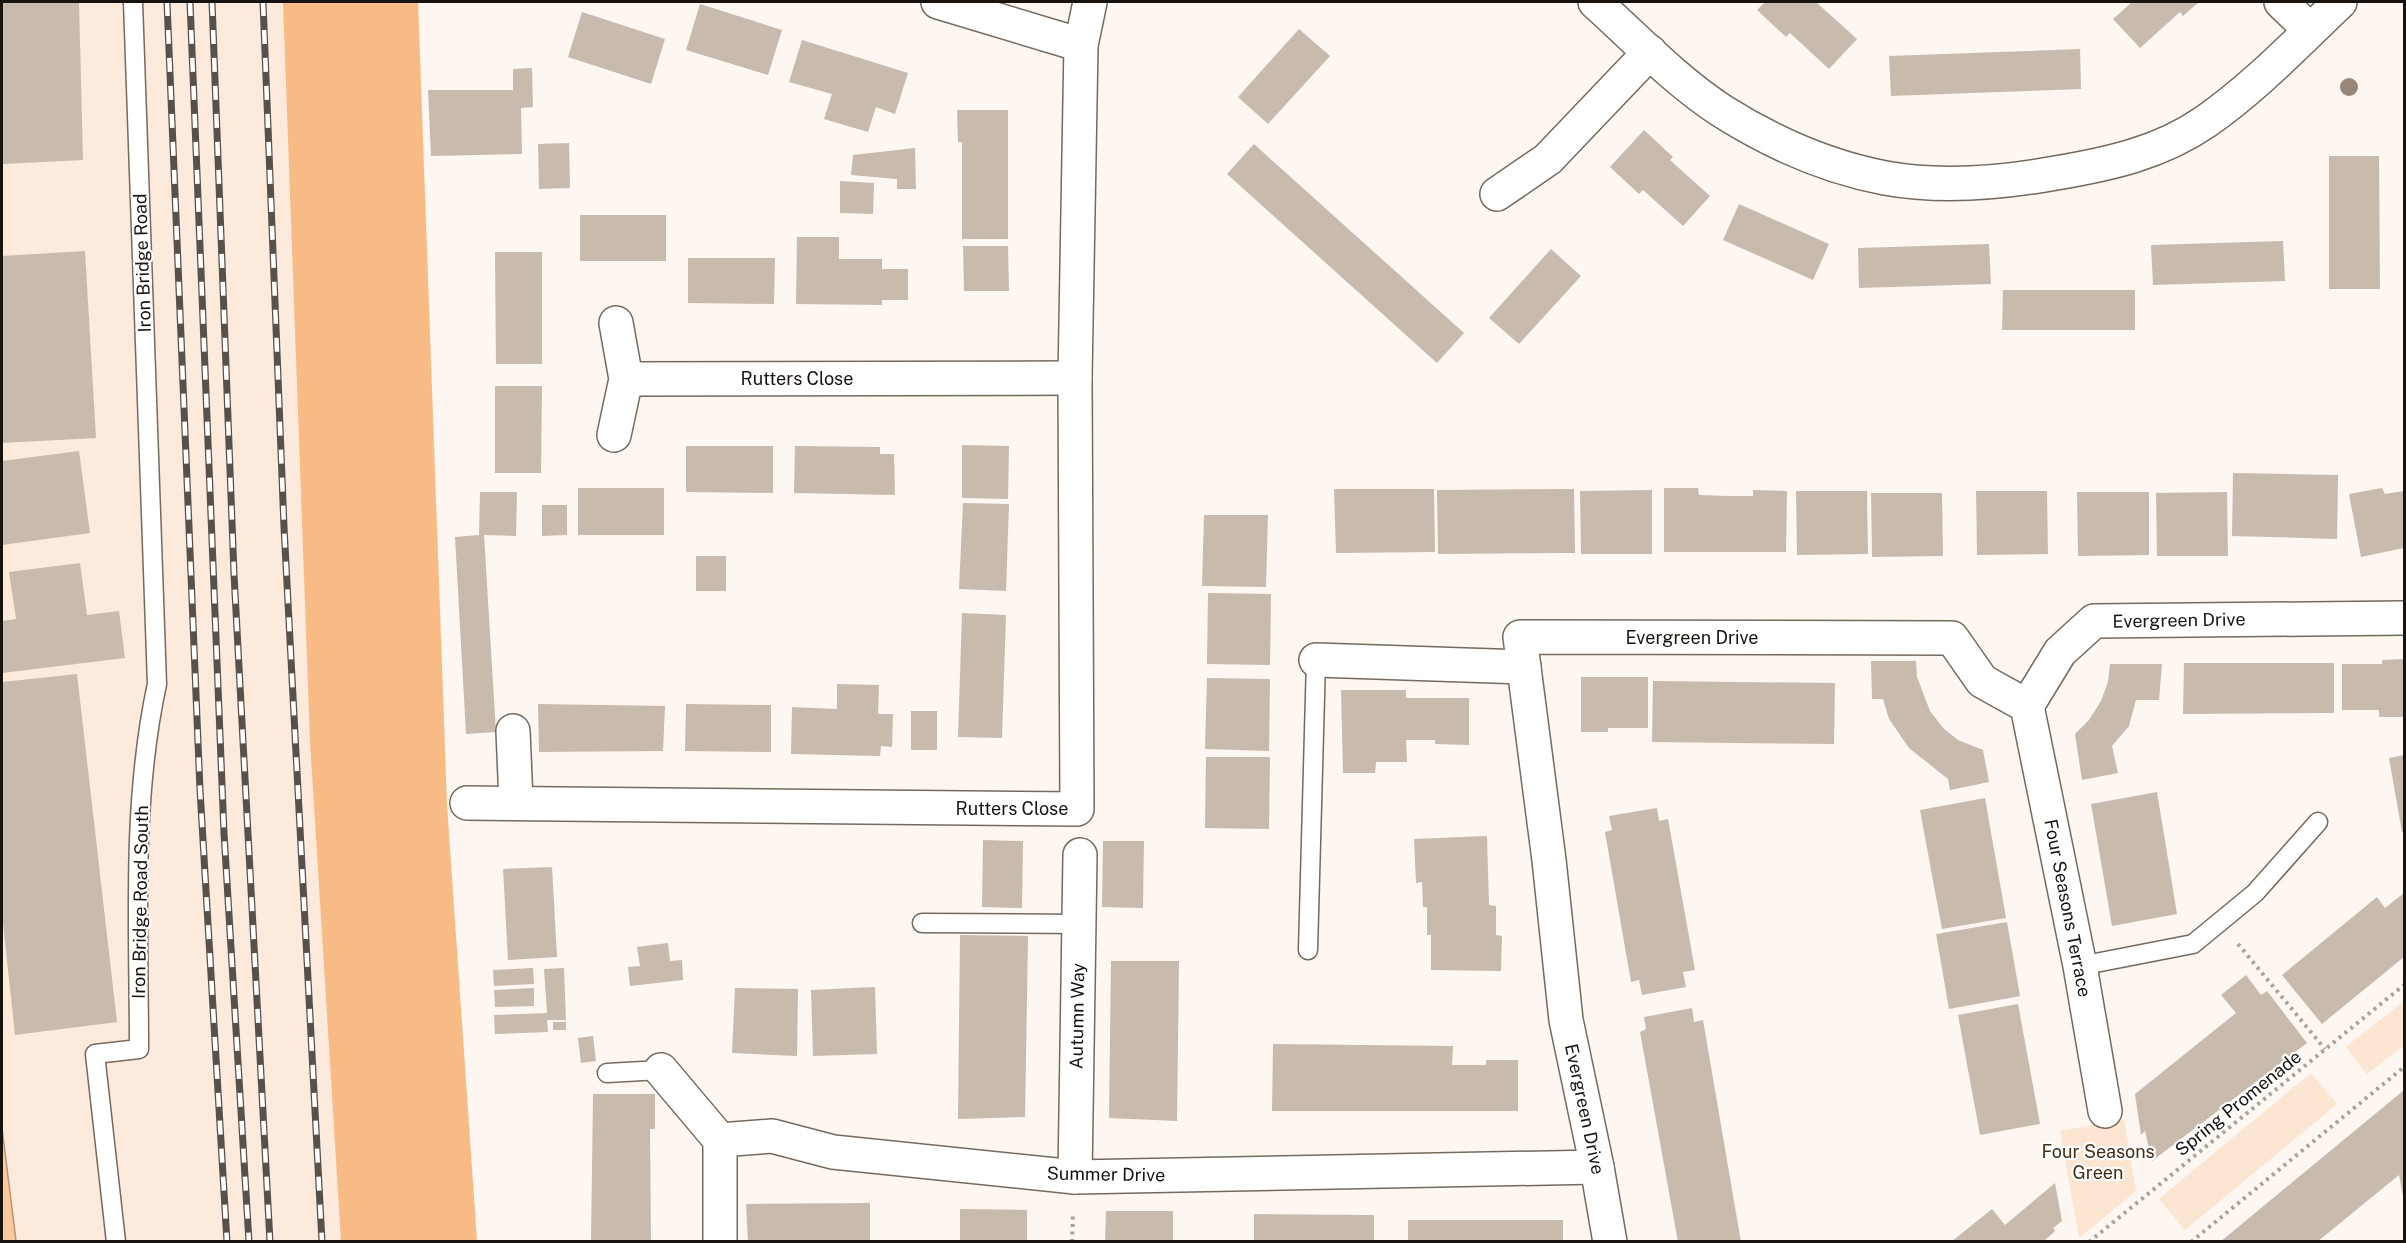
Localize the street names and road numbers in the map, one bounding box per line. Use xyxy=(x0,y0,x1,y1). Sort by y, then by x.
street label: Iron Bridge Road xyxy=(129,193,155,333)
street label: Rutters Close xyxy=(741,368,853,389)
street label: Evergreen Drive xyxy=(2112,608,2246,632)
street label: Evergreen Drive xyxy=(1625,627,1759,648)
street label: Rutters Close xyxy=(956,798,1068,819)
street label: Iron Bridge Road South xyxy=(128,805,152,999)
street label: Four Seasons Terrace xyxy=(2040,817,2096,999)
street label: Autumn Way xyxy=(1066,962,1088,1069)
street label: Evergreen Drive xyxy=(1561,1042,1609,1176)
street label: Spring Promenade xyxy=(2171,1046,2305,1160)
street label: Summer Drive xyxy=(1047,1162,1165,1186)

